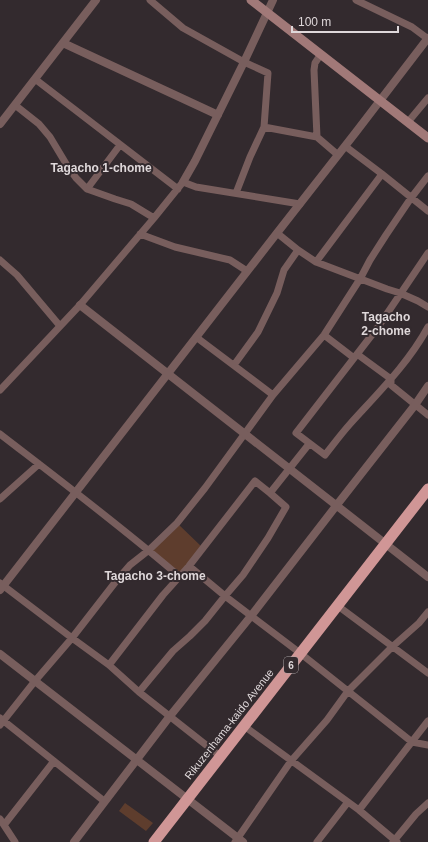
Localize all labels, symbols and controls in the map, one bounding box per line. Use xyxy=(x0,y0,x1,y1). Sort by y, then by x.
scale bar xyxy=(292,8,398,34)
text: 100 m xyxy=(298,15,331,29)
district label: Tagacho 1-chome xyxy=(50,161,152,175)
district label: Tagacho 2-chome xyxy=(361,310,411,338)
district label: Tagacho 3-chome xyxy=(104,569,206,583)
road number: 6 xyxy=(284,657,298,673)
street label: Rikuzenhama-kaido Avenue xyxy=(182,666,276,782)

